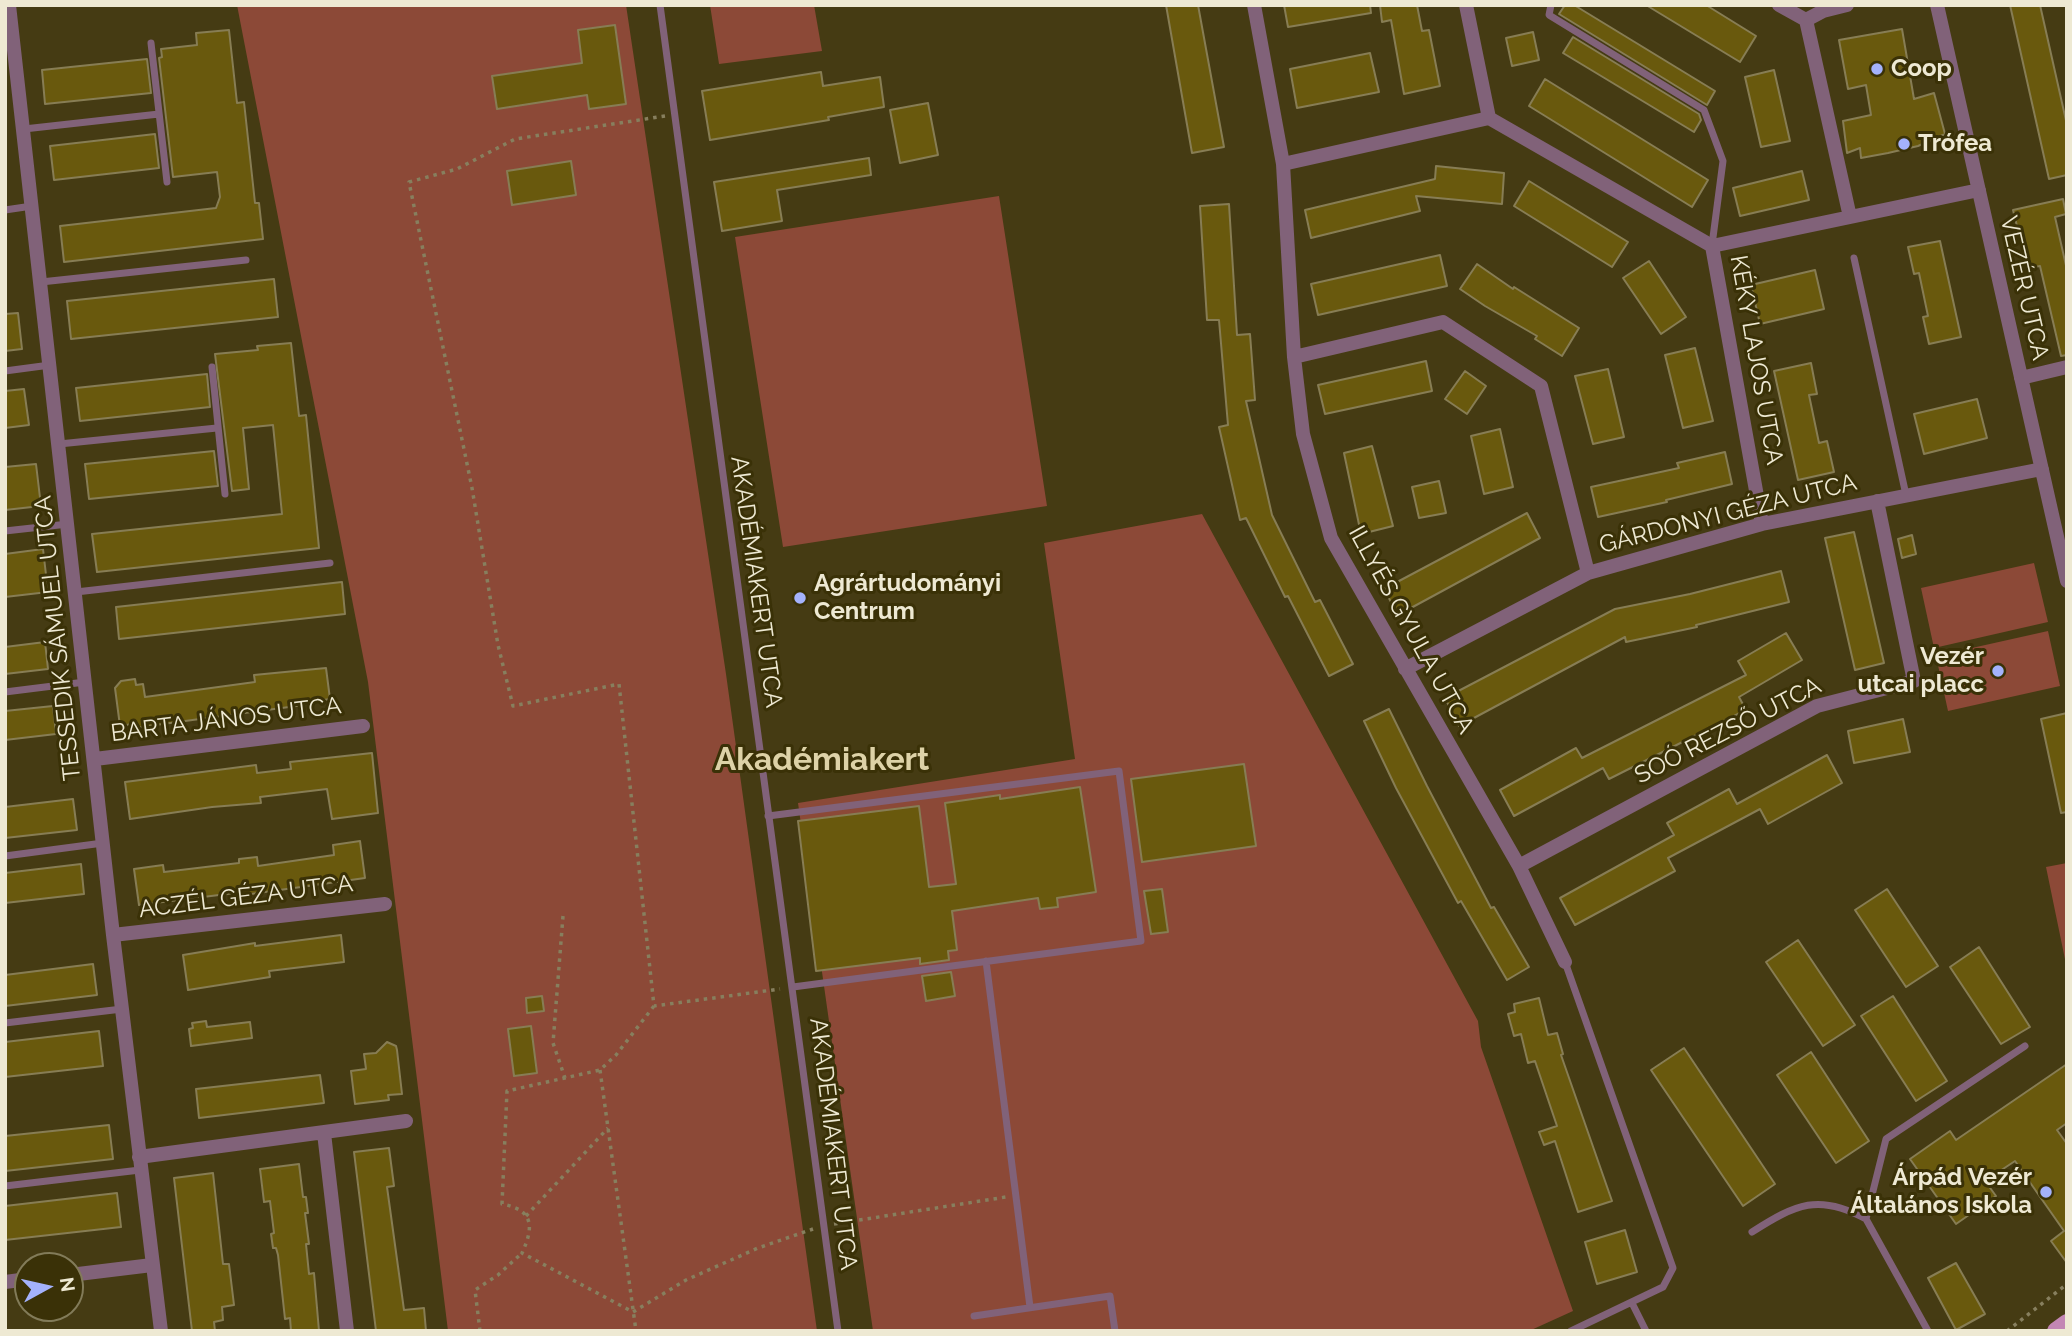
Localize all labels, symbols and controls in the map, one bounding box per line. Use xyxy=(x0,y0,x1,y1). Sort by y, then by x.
place label: Coop xyxy=(1891,55,1952,83)
marker: Coop xyxy=(1869,61,1885,77)
place label: Trófea xyxy=(1918,130,1992,158)
marker: Trófea xyxy=(1896,136,1912,152)
street label: VEZÉR UTCA xyxy=(1993,213,2055,363)
street label: KÉKY LAJOS UTCA xyxy=(1723,253,1789,467)
street label: AKADÉMIAKERT UTCA xyxy=(724,454,788,710)
street label: GÁRDONYI GÉZA UTCA xyxy=(1596,468,1860,560)
street label: TESSEDIK SÁMUEL UTCA xyxy=(29,494,87,782)
street label: ILLYÉS GYULA UTCA xyxy=(1342,521,1480,739)
place label: Agrártudományi Centrum xyxy=(814,570,1001,626)
marker: Agrártudományi Centrum xyxy=(792,590,808,606)
place label: Vezér utcai placc xyxy=(1857,643,1984,699)
marker: Vezér utcai placc xyxy=(1990,663,2006,679)
street label: SOÓ REZSŐ UTCA xyxy=(1630,672,1826,790)
street label: BARTA JÁNOS UTCA xyxy=(109,692,343,748)
district label: Akadémiakert xyxy=(715,741,929,779)
street label: ACZÉL GÉZA UTCA xyxy=(137,870,355,924)
street label: AKADÉMIAKERT UTCA xyxy=(803,1016,863,1272)
place label: Árpád Vezér Általános Iskola xyxy=(1850,1164,2032,1220)
marker: Árpád Vezér Általános Iskola xyxy=(2038,1184,2054,1200)
north arrow xyxy=(14,1252,84,1322)
text: N xyxy=(56,1276,80,1293)

